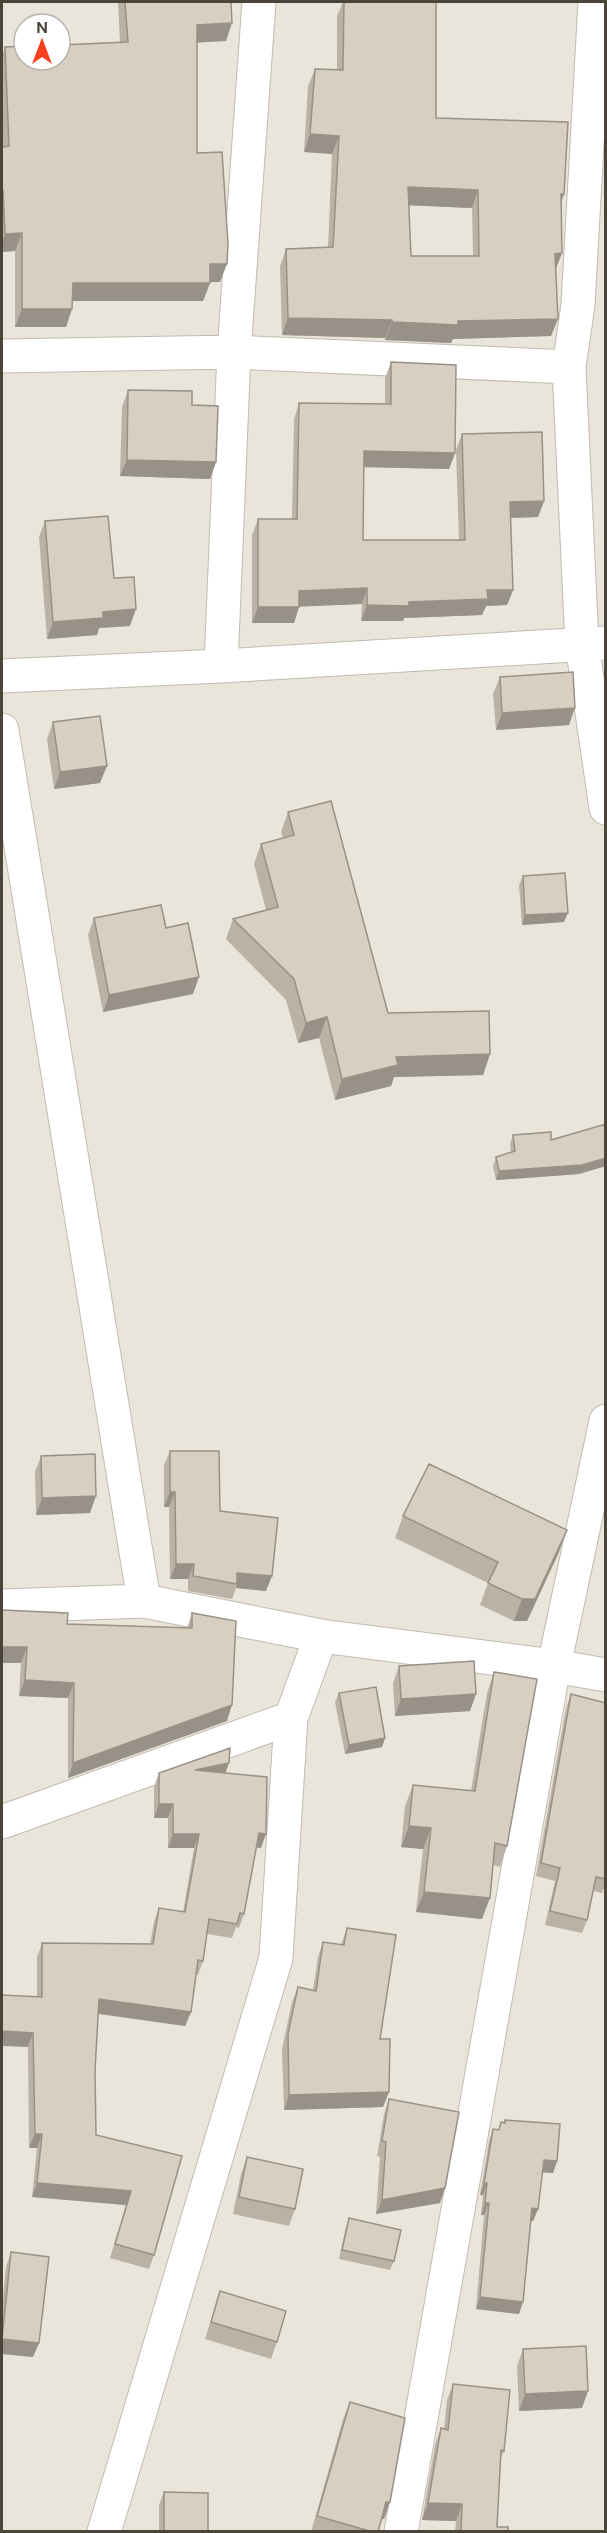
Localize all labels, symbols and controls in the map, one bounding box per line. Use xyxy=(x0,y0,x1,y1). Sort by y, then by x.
north arrow xyxy=(12,12,72,72)
text: N xyxy=(36,17,48,38)

